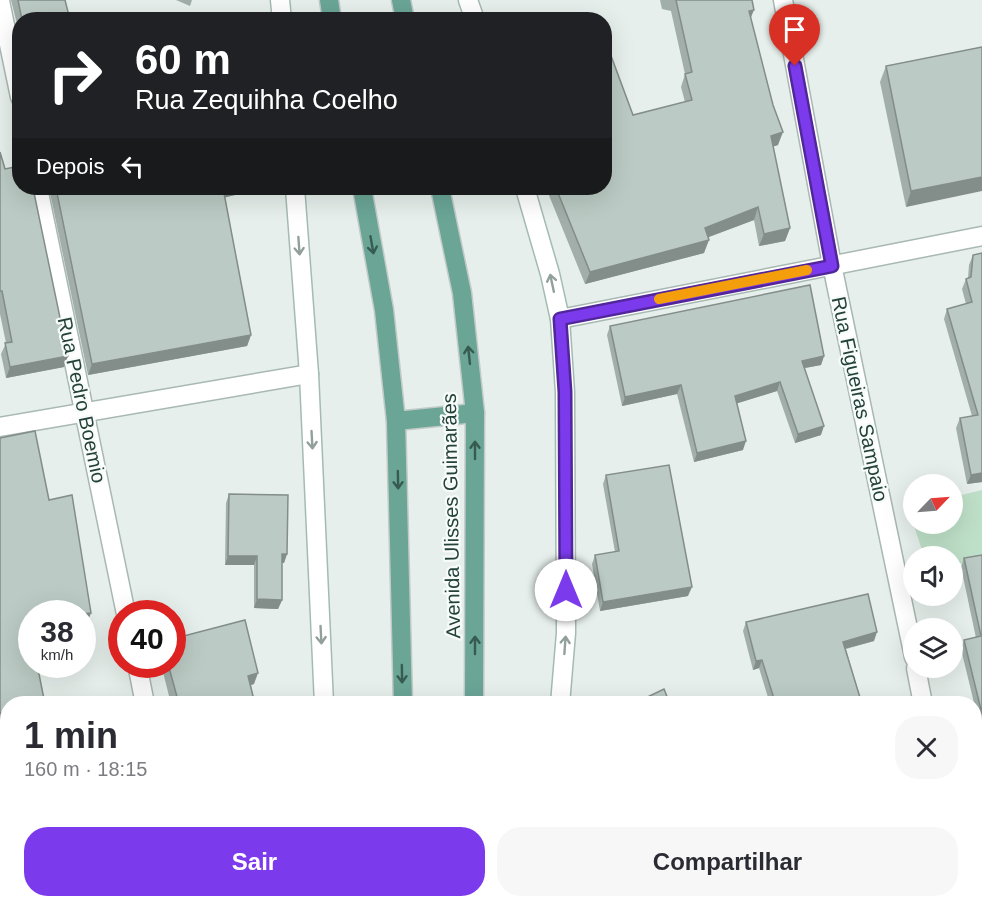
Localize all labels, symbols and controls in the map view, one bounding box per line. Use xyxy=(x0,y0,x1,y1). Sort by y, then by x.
pin xyxy=(769,4,820,66)
icon: arrive xyxy=(778,13,811,46)
icon: right xyxy=(36,36,114,114)
text: 60 m xyxy=(135,36,231,83)
text: Rua Zequihha Coelho xyxy=(135,85,398,115)
icon: left xyxy=(116,150,149,183)
text: Depois xyxy=(36,154,104,179)
one-way arrow xyxy=(294,235,305,255)
one-way arrow xyxy=(367,235,378,254)
one-way arrow xyxy=(546,274,557,293)
street label: Rua Figueiras Sampaio xyxy=(828,294,892,504)
street label: Rua Pedro Boemio xyxy=(54,315,110,485)
one-way arrow xyxy=(463,346,474,366)
street label: Avenida Ulisses Guimarães xyxy=(438,393,464,639)
one-way arrow xyxy=(307,430,318,450)
one-way arrow xyxy=(469,441,481,461)
one-way arrow xyxy=(392,469,404,489)
north arrow xyxy=(903,474,963,534)
map controls xyxy=(903,474,963,678)
button: sound xyxy=(903,546,963,606)
position arrow xyxy=(534,558,598,622)
speed limit sign: 40 xyxy=(108,600,186,678)
text: 38 xyxy=(40,615,74,648)
button: layers xyxy=(903,618,963,678)
one-way arrow xyxy=(316,625,327,645)
one-way arrow xyxy=(469,636,481,656)
one-way arrow xyxy=(560,636,571,656)
text: km/h xyxy=(41,646,73,663)
one-way arrow xyxy=(397,664,408,684)
text: 1 min xyxy=(24,715,118,756)
button: close xyxy=(895,716,958,779)
text: 160 m · 18:15 xyxy=(24,758,147,780)
button: Sair xyxy=(24,827,485,896)
button: Compartilhar xyxy=(497,827,958,896)

